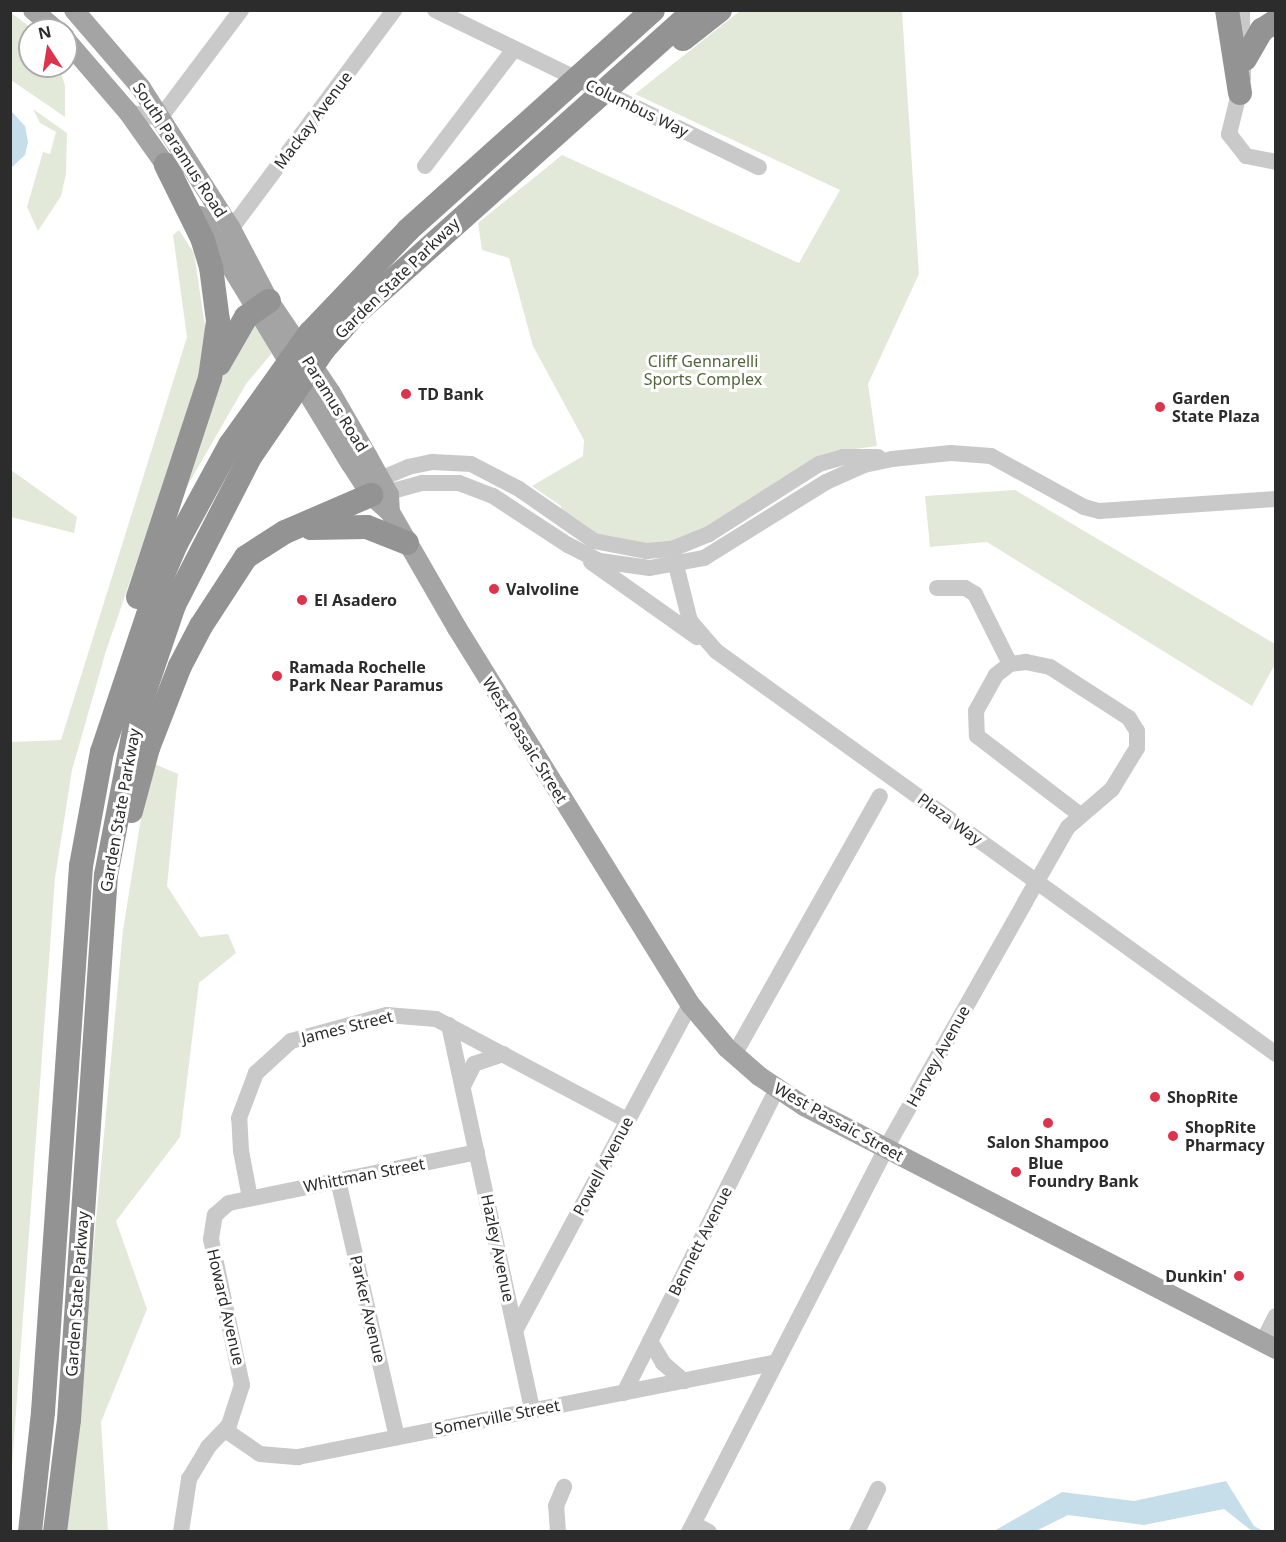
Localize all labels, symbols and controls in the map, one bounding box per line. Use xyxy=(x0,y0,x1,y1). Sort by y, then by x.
north arrow xyxy=(18,18,78,78)
text: N xyxy=(36,20,53,44)
street label: Mackay Avenue xyxy=(270,67,356,173)
street label: Columbus Way xyxy=(582,75,692,141)
street label: South Paramus Road xyxy=(129,79,231,221)
street label: Garden State Parkway xyxy=(331,213,463,343)
park label: Cliff Gennarelli Sports Complex xyxy=(644,351,762,389)
street label: Paramus Road xyxy=(298,353,372,455)
place label: TD Bank xyxy=(418,384,484,404)
marker: TD Bank xyxy=(399,387,413,401)
place label: Garden State Plaza xyxy=(1172,388,1260,426)
marker: Garden State Plaza xyxy=(1153,400,1167,414)
place label: Valvoline xyxy=(506,579,579,599)
marker: Valvoline xyxy=(487,582,501,596)
place label: El Asadero xyxy=(314,590,397,610)
marker: El Asadero xyxy=(295,593,309,607)
place label: Ramada Rochelle Park Near Paramus xyxy=(289,657,443,695)
marker: Ramada Rochelle Park Near Paramus xyxy=(270,669,284,683)
street label: West Passaic Street xyxy=(478,674,572,806)
street label: Garden State Parkway xyxy=(96,727,144,893)
street label: Plaza Way xyxy=(914,789,986,849)
street label: Harvey Avenue xyxy=(902,1002,974,1110)
street label: James Street xyxy=(299,1006,395,1048)
street label: West Passaic Street xyxy=(771,1079,907,1165)
place label: ShopRite xyxy=(1167,1087,1238,1107)
marker: ShopRite xyxy=(1148,1090,1162,1104)
street label: Powell Avenue xyxy=(569,1113,637,1219)
marker: Salon Shampoo xyxy=(1041,1116,1055,1130)
place label: ShopRite Pharmacy xyxy=(1185,1117,1265,1155)
marker: ShopRite Pharmacy xyxy=(1166,1129,1180,1143)
place label: Salon Shampoo xyxy=(987,1132,1109,1152)
place label: Blue Foundry Bank xyxy=(1028,1153,1139,1191)
street label: Whittman Street xyxy=(302,1154,426,1196)
marker: Blue Foundry Bank xyxy=(1009,1165,1023,1179)
street label: Bennett Avenue xyxy=(664,1183,736,1299)
street label: Hazley Avenue xyxy=(477,1192,519,1304)
street label: Garden State Parkway xyxy=(62,1211,92,1377)
street label: Howard Avenue xyxy=(203,1247,249,1367)
street label: Parker Avenue xyxy=(346,1253,390,1365)
place label: Dunkin' xyxy=(1165,1266,1227,1286)
marker: Dunkin' xyxy=(1232,1269,1246,1283)
street label: Somerville Street xyxy=(433,1395,561,1439)

